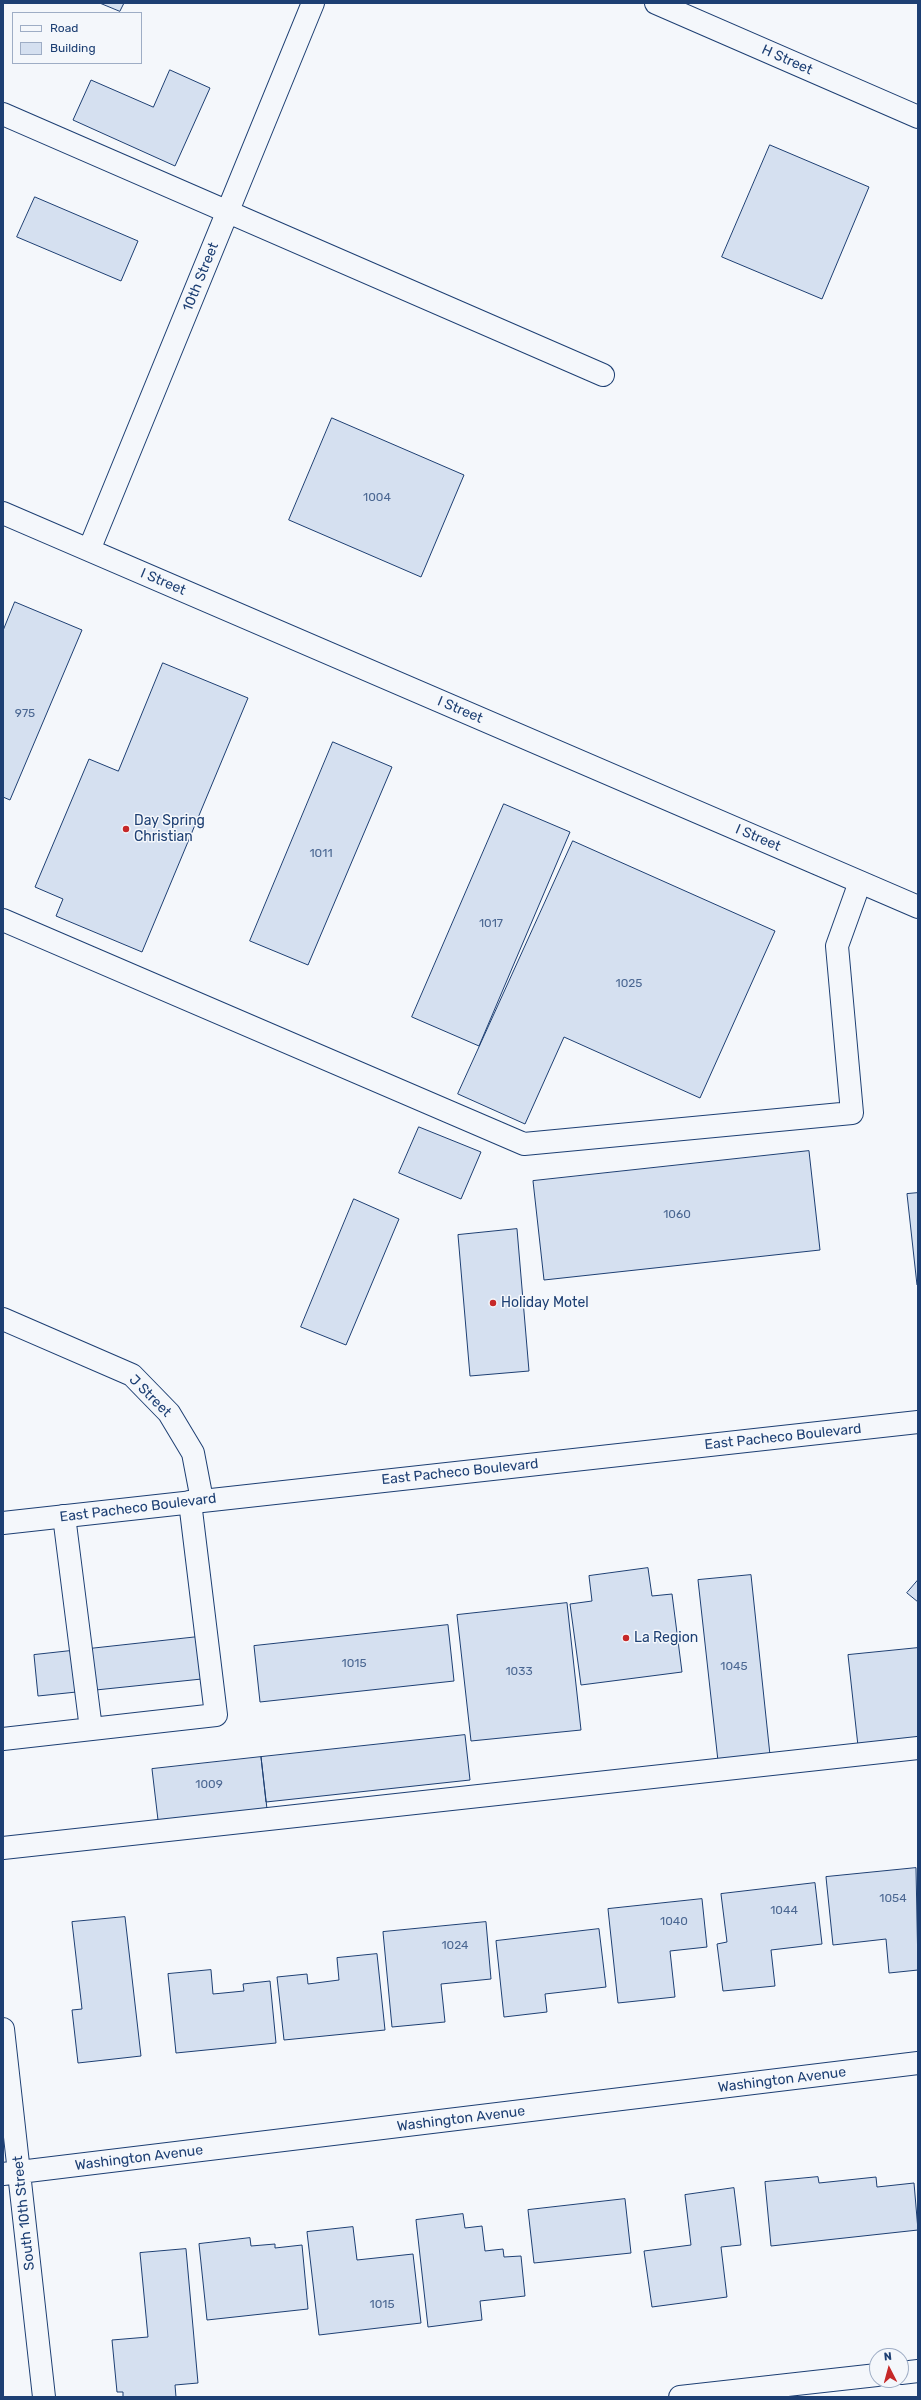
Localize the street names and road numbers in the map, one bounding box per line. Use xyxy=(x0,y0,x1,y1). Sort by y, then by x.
street label: H Street xyxy=(759,41,815,79)
street label: 10th Street xyxy=(180,240,222,314)
street label: I Street xyxy=(138,565,188,599)
street label: I Street xyxy=(435,693,485,727)
street label: I Street xyxy=(733,821,783,855)
street label: J Street xyxy=(125,1371,175,1421)
street label: East Pacheco Boulevard xyxy=(704,1420,862,1454)
street label: East Pacheco Boulevard xyxy=(381,1455,539,1489)
street label: East Pacheco Boulevard xyxy=(59,1490,217,1526)
street label: Washington Avenue xyxy=(717,2064,847,2096)
street label: Washington Avenue xyxy=(396,2103,526,2135)
street label: Washington Avenue xyxy=(74,2142,204,2174)
street label: South 10th Street xyxy=(10,2155,38,2271)

